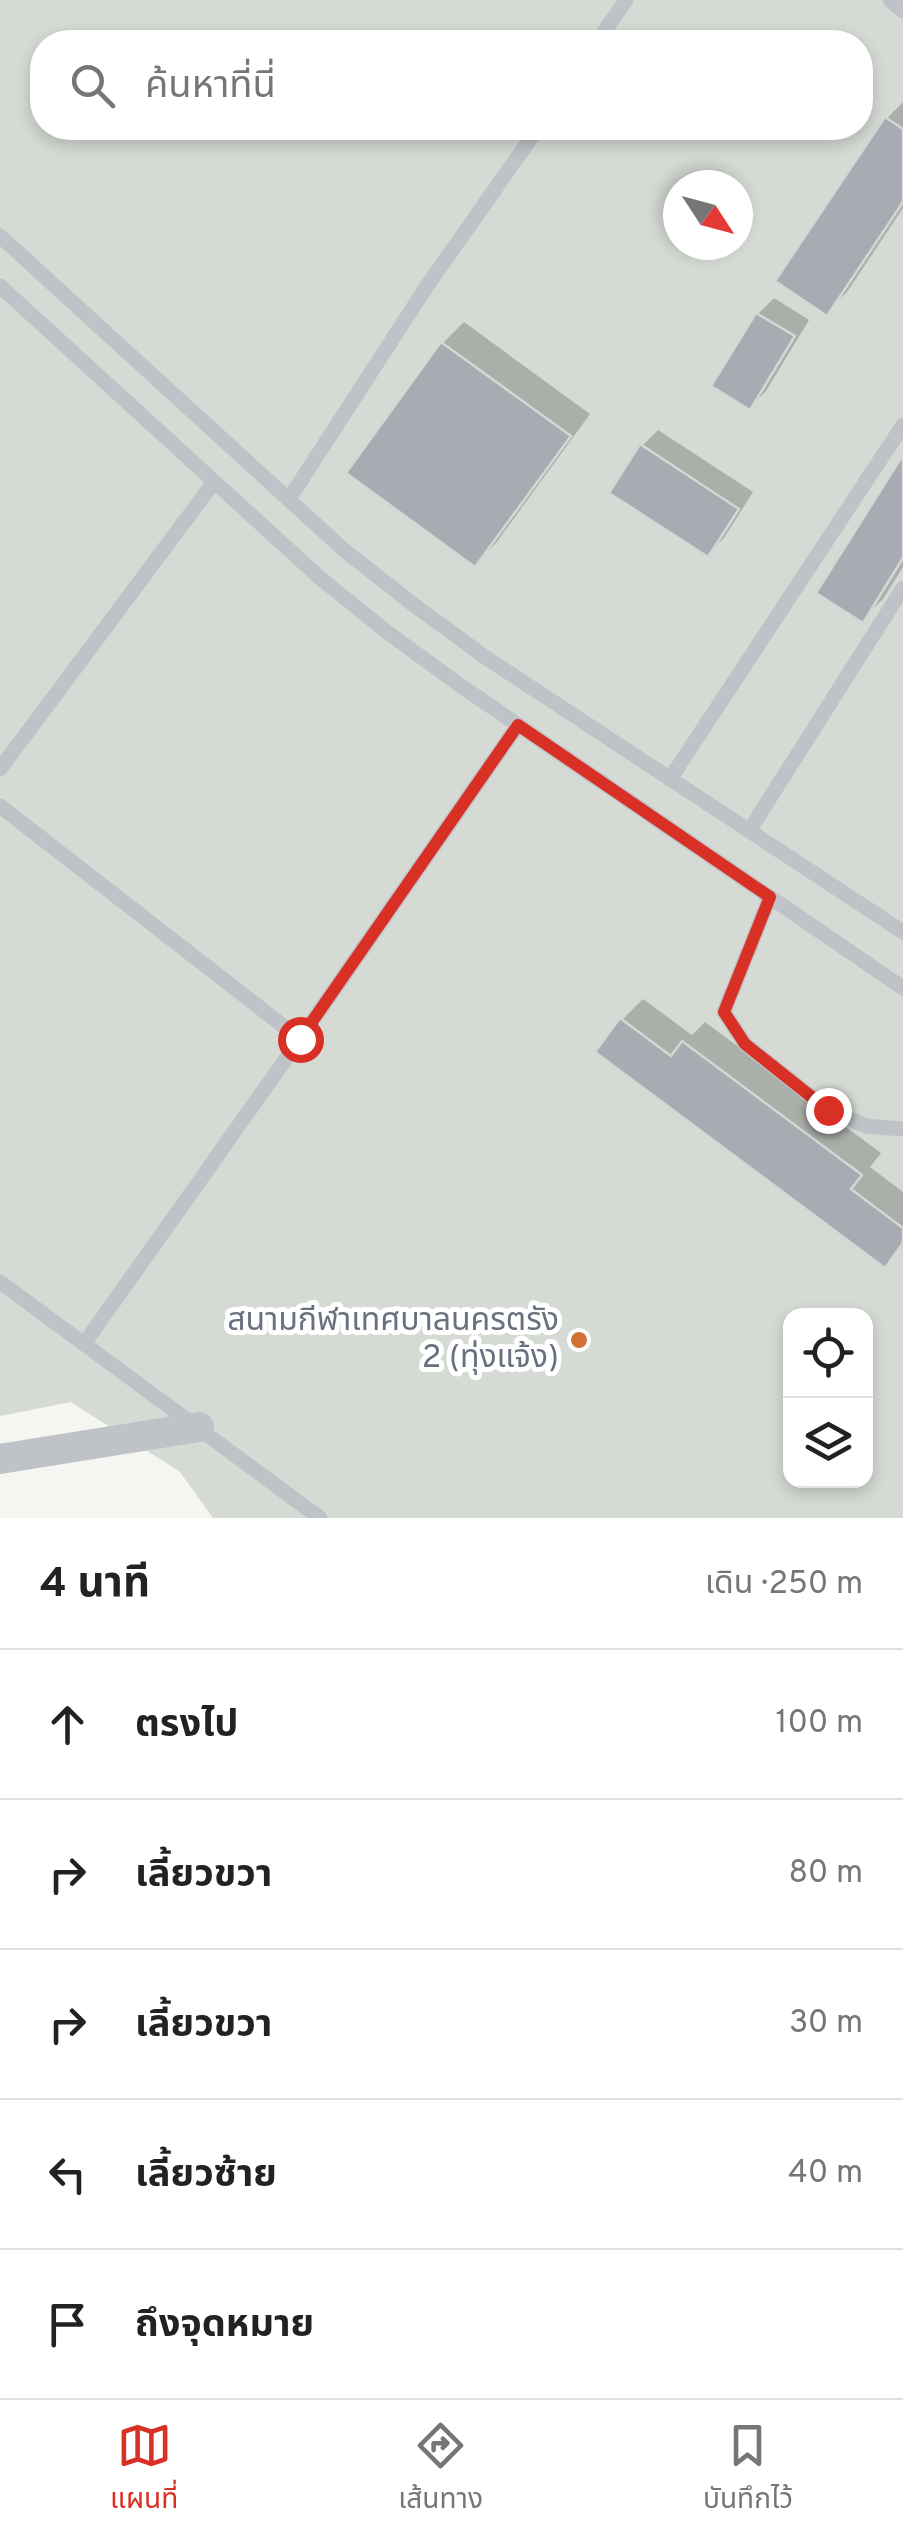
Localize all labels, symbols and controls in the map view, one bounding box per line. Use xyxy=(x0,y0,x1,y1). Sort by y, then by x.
search box xyxy=(30,30,873,140)
icon: search xyxy=(65,58,120,113)
text: ค้นหาที่นี่ xyxy=(145,63,276,112)
north arrow xyxy=(663,170,753,260)
route start xyxy=(278,1017,324,1063)
route end xyxy=(806,1088,852,1134)
place label: สนามกีฬาเทศบาลนครตรัง 2 (ทุ่งแจ้ง) xyxy=(227,1302,559,1379)
map controls xyxy=(783,1308,873,1488)
button: locate xyxy=(783,1308,873,1398)
marker: สนามกีฬาเทศบาลนครตรัง 2 (ทุ่งแจ้ง) xyxy=(568,1329,590,1351)
button: layers xyxy=(783,1398,873,1488)
text: 4 นาที xyxy=(40,1559,150,1612)
text: เดิน · 250 m xyxy=(705,1565,863,1605)
icon: ahead xyxy=(40,1697,95,1752)
text: ตรงไป xyxy=(135,1702,238,1751)
text: 100 m xyxy=(776,1704,863,1744)
icon: right xyxy=(40,1847,95,1902)
text: เลี้ยวขวา xyxy=(135,1852,272,1901)
text: 80 m xyxy=(789,1854,863,1894)
icon: right xyxy=(40,1997,95,2052)
text: เลี้ยวขวา xyxy=(135,2002,272,2051)
text: 30 m xyxy=(789,2004,863,2044)
icon: left xyxy=(40,2147,95,2202)
text: เลี้ยวซ้าย xyxy=(135,2152,277,2201)
text: 40 m xyxy=(788,2154,863,2194)
icon: arrive xyxy=(40,2297,95,2352)
text: ถึงจุดหมาย xyxy=(135,2302,314,2351)
tab: แผนที่ xyxy=(110,2418,178,2521)
tab: เส้นทาง xyxy=(398,2418,483,2521)
tab: บันทึกไว้ xyxy=(703,2418,793,2521)

